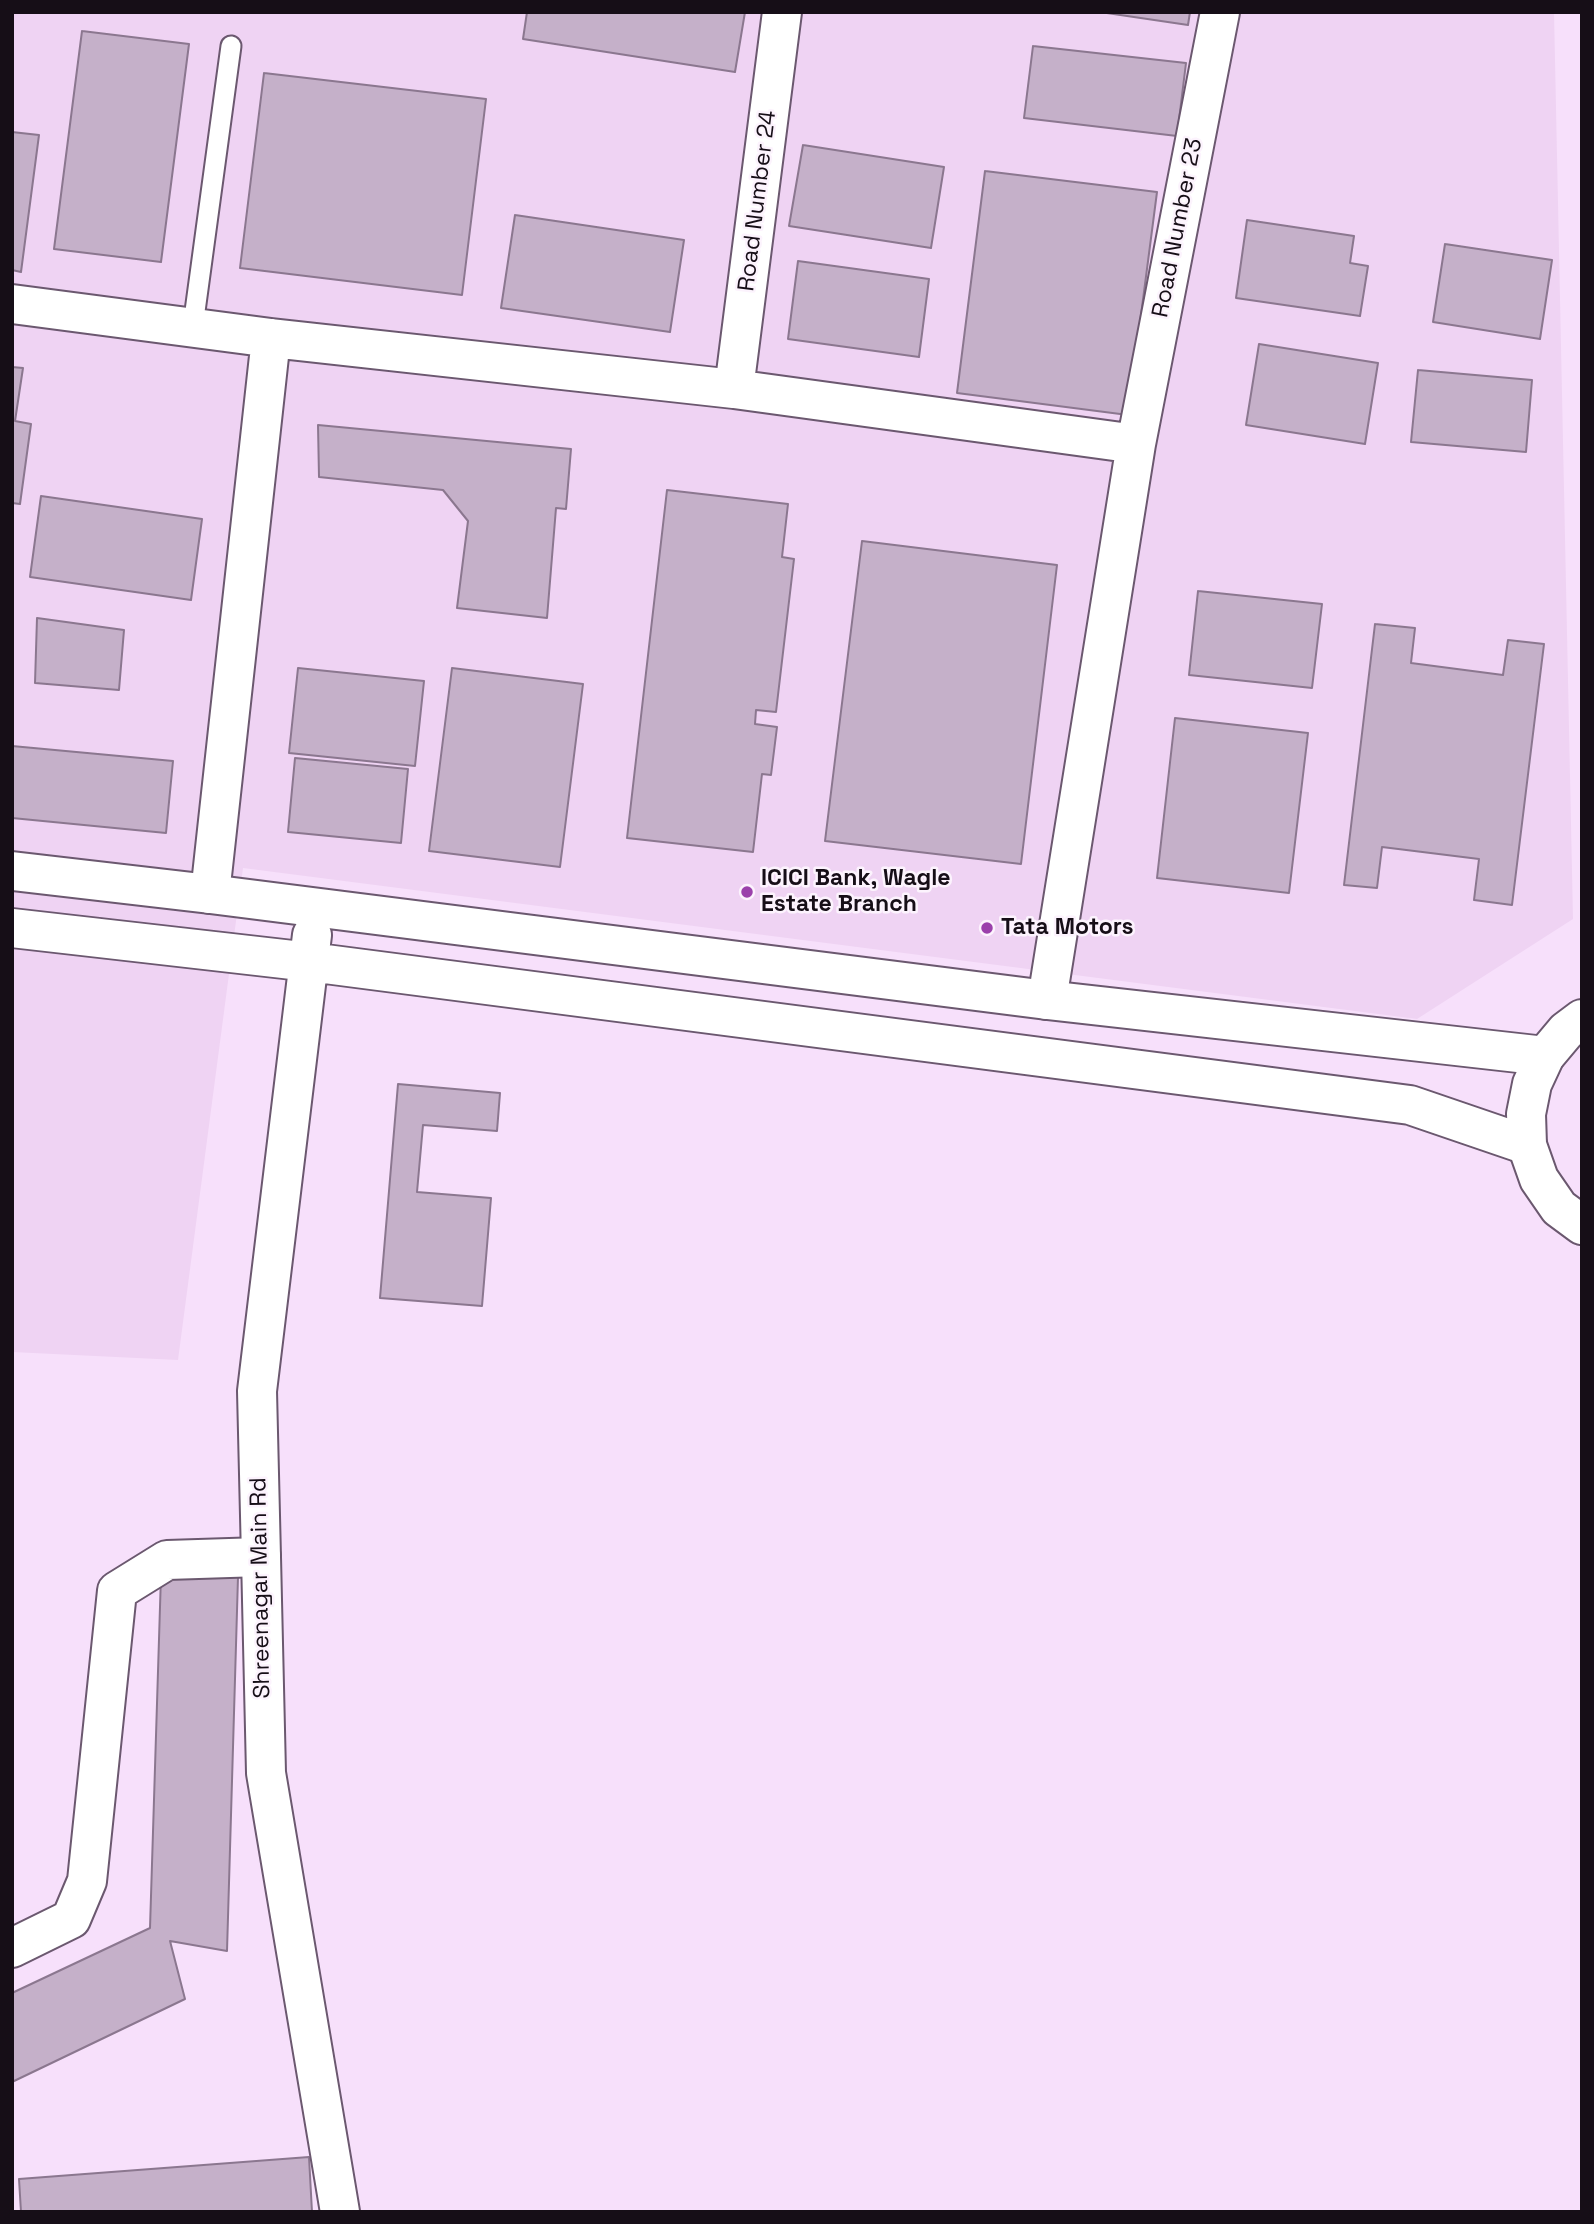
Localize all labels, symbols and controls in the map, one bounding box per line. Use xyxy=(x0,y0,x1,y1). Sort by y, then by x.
street label: Road Number 24 xyxy=(733,109,783,293)
street label: Road Number 23 xyxy=(1147,136,1209,320)
place label: ICICI Bank, Wagle Estate Branch xyxy=(761,865,951,919)
marker: ICICI Bank, Wagle Estate Branch xyxy=(739,884,755,900)
place label: Tata Motors xyxy=(1001,914,1134,942)
marker: Tata Motors xyxy=(979,920,995,936)
street label: Shreenagar Main Rd xyxy=(245,1477,277,1699)

